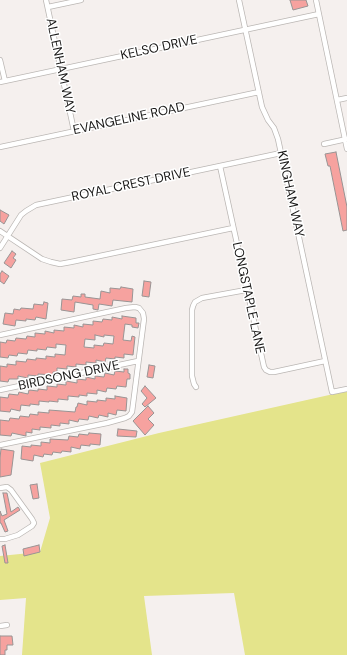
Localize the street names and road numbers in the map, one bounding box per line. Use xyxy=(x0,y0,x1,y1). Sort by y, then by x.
street label: ALLENHAM WAY xyxy=(42,17,78,115)
street label: KELSO DRIVE xyxy=(119,32,199,64)
street label: EVANGELINE ROAD xyxy=(72,100,186,138)
street label: KINGHAM WAY xyxy=(273,149,307,239)
street label: ROYAL CREST DRIVE xyxy=(70,165,192,205)
street label: LONGSTAPLE LANE xyxy=(229,241,267,355)
street label: BIRDSONG DRIVE xyxy=(17,358,121,394)

